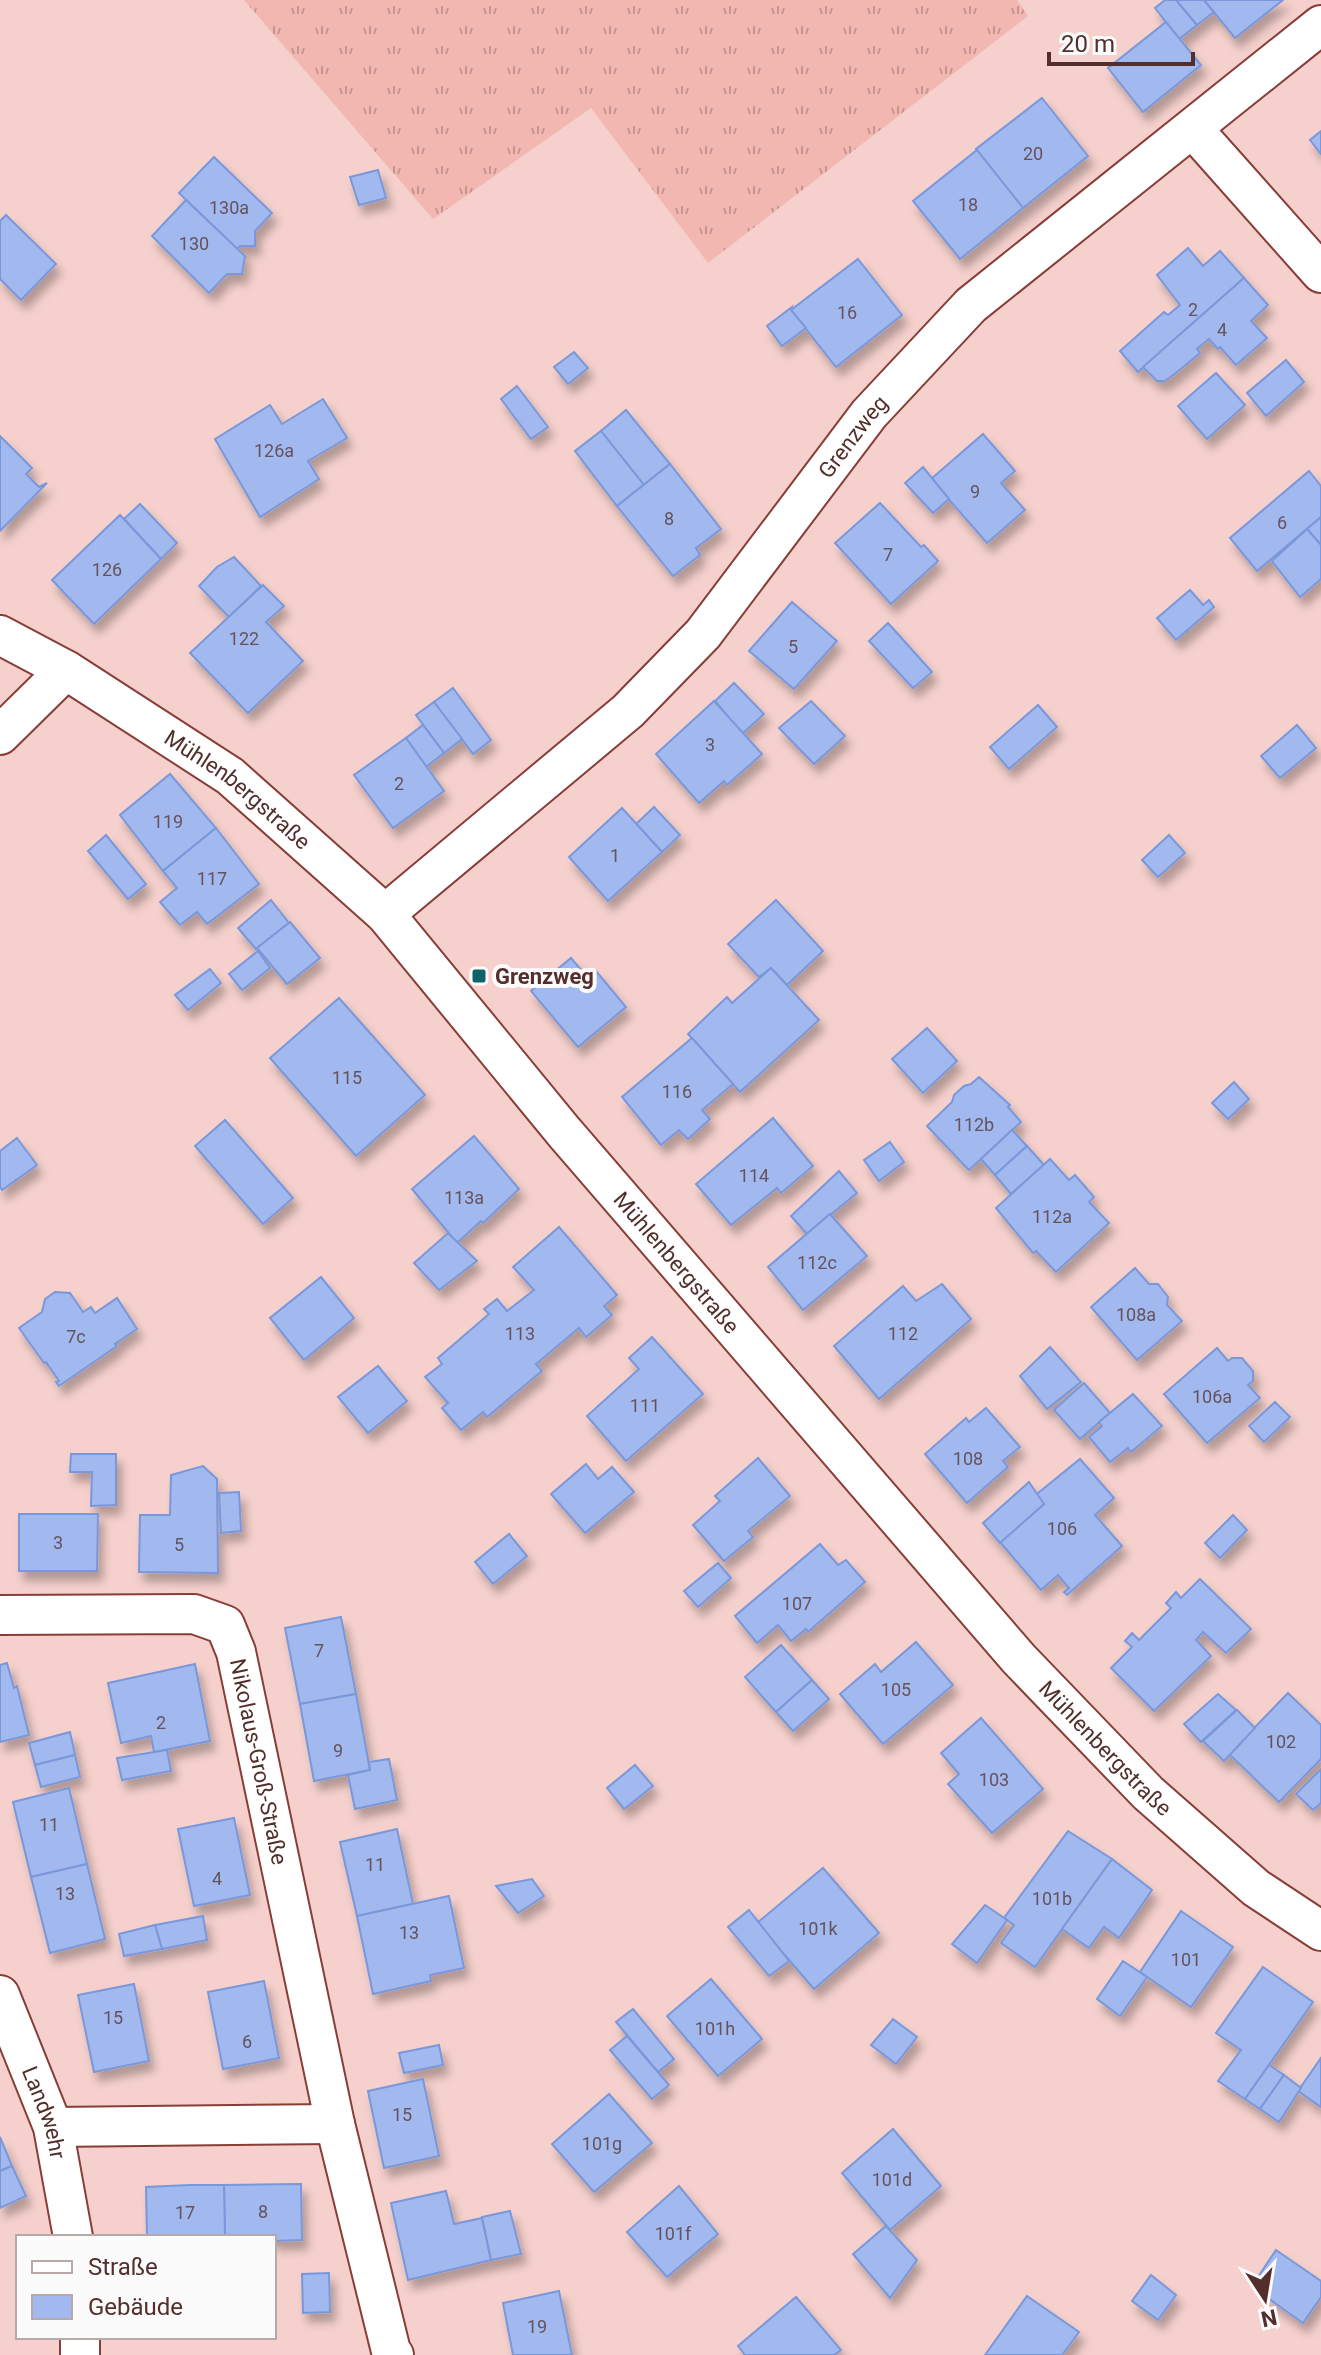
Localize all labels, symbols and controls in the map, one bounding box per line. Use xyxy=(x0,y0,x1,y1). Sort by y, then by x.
scale bar xyxy=(1049,16,1193,66)
text: 20 m xyxy=(1061,30,1115,58)
house number: 20 xyxy=(1023,143,1043,164)
house number: 18 xyxy=(958,194,978,215)
house number: 130a xyxy=(209,197,249,218)
house number: 130 xyxy=(179,233,209,254)
house number: 2 xyxy=(1188,299,1198,320)
house number: 16 xyxy=(837,302,857,323)
house number: 4 xyxy=(1217,319,1227,340)
street label: Grenzweg xyxy=(813,390,893,483)
house number: 126a xyxy=(254,440,294,461)
house number: 9 xyxy=(970,481,980,502)
house number: 8 xyxy=(664,508,674,529)
house number: 6 xyxy=(1277,512,1287,533)
house number: 7 xyxy=(883,544,893,565)
house number: 126 xyxy=(92,559,122,580)
house number: 122 xyxy=(229,628,259,649)
house number: 5 xyxy=(788,636,798,657)
street label: Mühlenbergstraße xyxy=(160,725,316,854)
house number: 3 xyxy=(705,734,715,755)
house number: 2 xyxy=(394,773,404,794)
house number: 119 xyxy=(153,811,183,832)
house number: 1 xyxy=(610,845,620,866)
house number: 117 xyxy=(197,868,227,889)
place label: Grenzweg xyxy=(495,964,594,989)
marker: Grenzweg xyxy=(470,967,488,985)
house number: 115 xyxy=(332,1067,362,1088)
house number: 116 xyxy=(662,1081,692,1102)
house number: 112b xyxy=(954,1114,994,1135)
house number: 114 xyxy=(739,1165,769,1186)
house number: 113a xyxy=(444,1187,484,1208)
street label: Mühlenbergstraße xyxy=(609,1187,745,1338)
house number: 112a xyxy=(1032,1206,1072,1227)
house number: 112c xyxy=(797,1252,837,1273)
house number: 108a xyxy=(1116,1304,1156,1325)
house number: 113 xyxy=(505,1323,535,1344)
house number: 112 xyxy=(888,1323,918,1344)
house number: 7c xyxy=(66,1326,86,1347)
house number: 106a xyxy=(1192,1386,1232,1407)
house number: 111 xyxy=(630,1395,660,1416)
house number: 108 xyxy=(953,1448,983,1469)
house number: 106 xyxy=(1047,1518,1077,1539)
house number: 3 xyxy=(53,1532,63,1553)
house number: 5 xyxy=(174,1534,184,1555)
house number: 107 xyxy=(782,1593,812,1614)
house number: 7 xyxy=(314,1640,324,1661)
street label: Nikolaus-Groß-Straße xyxy=(225,1656,293,1867)
street label: Mühlenbergstraße xyxy=(1034,1675,1177,1821)
house number: 105 xyxy=(881,1679,911,1700)
house number: 2 xyxy=(156,1712,166,1733)
house number: 102 xyxy=(1266,1731,1296,1752)
house number: 9 xyxy=(333,1740,343,1761)
house number: 103 xyxy=(979,1769,1009,1790)
house number: 11 xyxy=(39,1814,59,1835)
house number: 11 xyxy=(365,1854,385,1875)
house number: 4 xyxy=(212,1868,222,1889)
house number: 13 xyxy=(55,1883,75,1904)
house number: 101b xyxy=(1032,1888,1072,1909)
house number: 101k xyxy=(798,1918,839,1939)
house number: 13 xyxy=(399,1922,419,1943)
house number: 101 xyxy=(1171,1949,1201,1970)
house number: 15 xyxy=(103,2007,123,2028)
house number: 101h xyxy=(695,2018,735,2039)
house number: 6 xyxy=(242,2031,252,2052)
street label: Landwehr xyxy=(17,2063,71,2161)
house number: 15 xyxy=(392,2104,412,2125)
house number: 101g xyxy=(582,2133,622,2154)
house number: 101d xyxy=(872,2169,912,2190)
house number: 8 xyxy=(258,2201,268,2222)
house number: 17 xyxy=(175,2202,195,2223)
house number: 101f xyxy=(655,2223,692,2244)
legend xyxy=(16,2235,276,2339)
text: Straße xyxy=(88,2253,158,2281)
north arrow xyxy=(1225,2259,1305,2339)
text: Gebäude xyxy=(88,2293,183,2321)
text: N xyxy=(1259,2304,1279,2332)
house number: 19 xyxy=(527,2316,547,2337)

